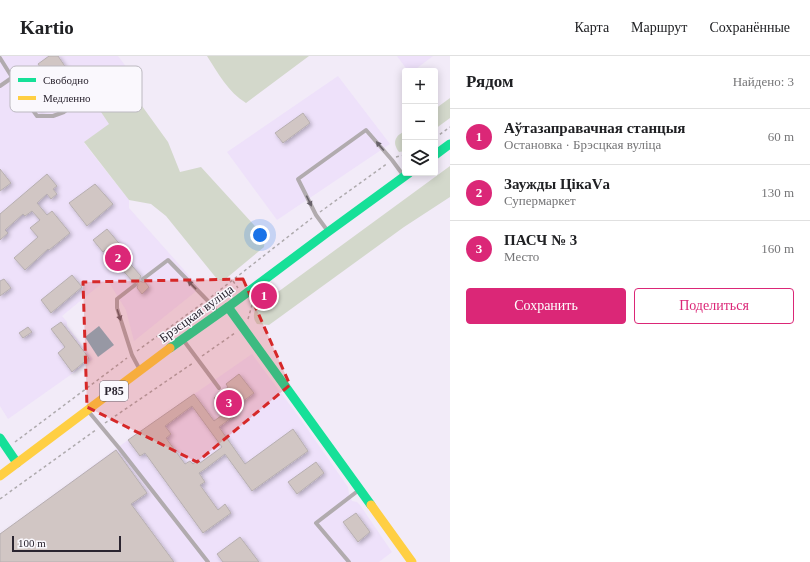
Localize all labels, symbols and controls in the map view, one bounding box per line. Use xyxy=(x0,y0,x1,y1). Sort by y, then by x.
text: Kartio xyxy=(20,17,74,38)
text: Карта xyxy=(574,20,609,35)
text: Маршрут xyxy=(631,20,687,35)
text: Сохранённые xyxy=(709,20,790,35)
legend xyxy=(10,66,142,112)
map controls xyxy=(402,68,438,176)
button: + xyxy=(402,68,438,104)
text: Рядом xyxy=(466,72,514,91)
text: Свободно xyxy=(43,74,89,86)
text: Найдено: 3 xyxy=(733,74,794,89)
text: Медленно xyxy=(43,92,91,104)
button: − xyxy=(402,104,438,140)
text: Аўтазаправачная станцыя xyxy=(504,120,686,136)
text: 1 xyxy=(476,129,482,144)
text: 60 m xyxy=(768,129,794,144)
text: Остановка · Брэсцкая вуліца xyxy=(504,137,661,152)
button: layers xyxy=(402,140,438,176)
one-way arrow xyxy=(375,141,384,151)
text: Заужды ЦікаVа xyxy=(504,176,610,192)
text: 2 xyxy=(476,185,482,200)
text: 130 m xyxy=(761,185,794,200)
text: Супермаркет xyxy=(504,193,576,208)
one-way arrow xyxy=(306,195,312,206)
your location xyxy=(250,225,270,245)
text: ПАСЧ № 3 xyxy=(504,232,577,248)
text: 3 xyxy=(476,241,482,256)
text: 160 m xyxy=(761,241,794,256)
pin: 2 xyxy=(105,243,131,273)
text: Место xyxy=(504,249,539,264)
one-way arrow xyxy=(188,280,197,290)
street label: Брэсцкая вуліца xyxy=(156,281,237,345)
pin: 1 xyxy=(251,281,277,311)
button: Сохранить xyxy=(466,288,626,324)
button: Поделиться xyxy=(634,288,794,324)
one-way arrow xyxy=(116,309,122,321)
road number: Р85 xyxy=(100,381,128,401)
pin: 3 xyxy=(216,388,242,418)
scale bar xyxy=(12,534,121,553)
text: 100 m xyxy=(18,537,46,549)

